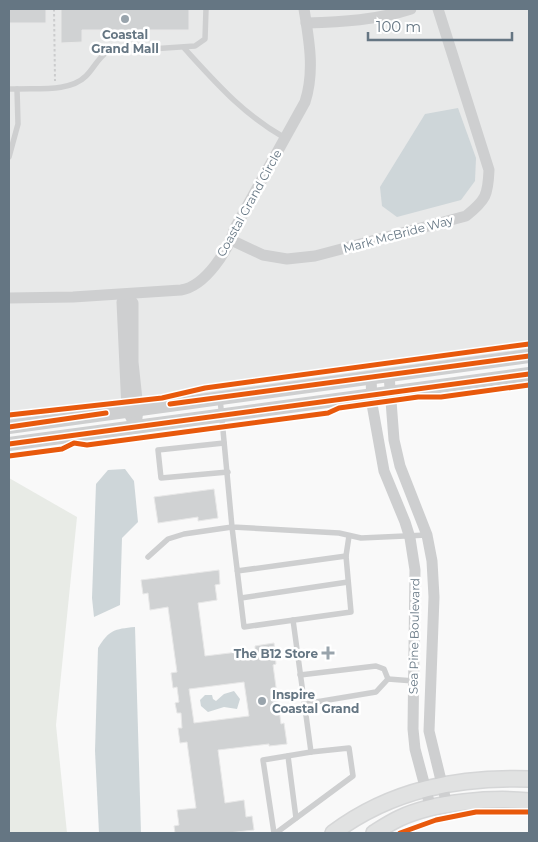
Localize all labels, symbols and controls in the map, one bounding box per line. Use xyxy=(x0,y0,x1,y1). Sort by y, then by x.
scale bar xyxy=(368,10,512,42)
marker: Coastal Grand Mall xyxy=(119,13,131,25)
text: 100 m xyxy=(376,17,421,36)
place label: Coastal Grand Mall xyxy=(91,27,159,56)
street label: Coastal Grand Circle xyxy=(213,147,285,259)
street label: Mark McBride Way xyxy=(341,212,455,256)
street label: Sea Pine Boulevard xyxy=(405,578,423,694)
place label: The B12 Store xyxy=(234,646,318,661)
marker: The B12 Store xyxy=(322,647,334,659)
place label: Inspire Coastal Grand xyxy=(272,687,359,716)
marker: Inspire Coastal Grand xyxy=(256,695,268,707)

